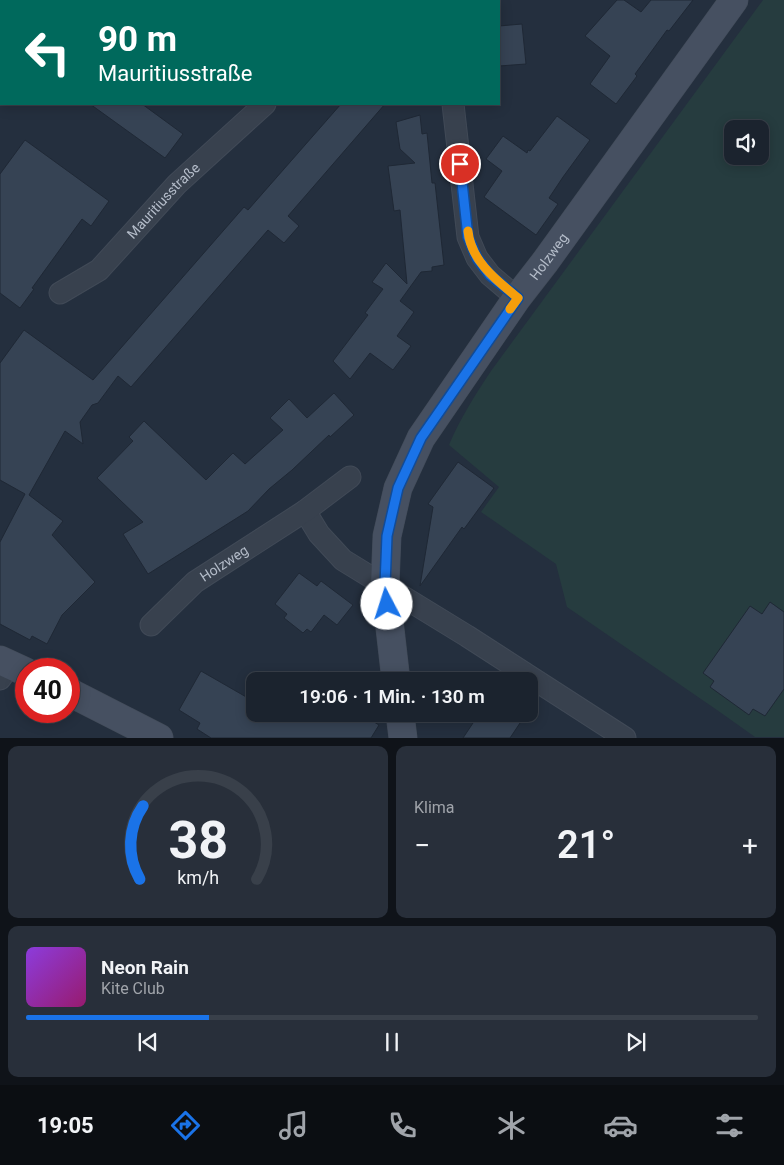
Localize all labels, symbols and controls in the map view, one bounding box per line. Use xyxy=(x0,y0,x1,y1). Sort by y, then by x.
text: 90 m xyxy=(98,19,177,60)
icon: left xyxy=(15,20,80,85)
text: Mauritiusstraße xyxy=(98,61,252,86)
map controls xyxy=(724,120,769,165)
button: sound xyxy=(724,120,769,165)
pin xyxy=(439,143,481,185)
icon: arrive xyxy=(446,150,474,178)
street label: Mauritiusstraße xyxy=(124,159,203,242)
street label: Holzweg xyxy=(526,230,571,283)
street label: Holzweg xyxy=(197,542,251,585)
position arrow xyxy=(360,577,412,629)
speed limit sign: 40 xyxy=(15,658,80,723)
text: 19:06 · 1 Min. · 130 m xyxy=(299,685,485,708)
text: Klima xyxy=(414,798,455,817)
text: 38 xyxy=(168,810,228,871)
text: 21° xyxy=(557,823,615,867)
text: − xyxy=(414,829,430,862)
text: + xyxy=(742,829,758,862)
text: km/h xyxy=(177,867,219,888)
text: Neon Rain xyxy=(101,956,189,979)
text: Kite Club xyxy=(101,979,165,998)
icon: previous xyxy=(134,1028,162,1056)
icon: pause xyxy=(378,1028,406,1056)
icon: next xyxy=(622,1028,650,1056)
icon: directions xyxy=(168,1108,203,1143)
icon: music xyxy=(276,1108,311,1143)
icon: phone xyxy=(385,1108,420,1143)
icon: climate xyxy=(494,1108,529,1143)
icon: car xyxy=(603,1108,638,1143)
icon: filters xyxy=(712,1108,747,1143)
text: 19:05 xyxy=(37,1113,94,1138)

